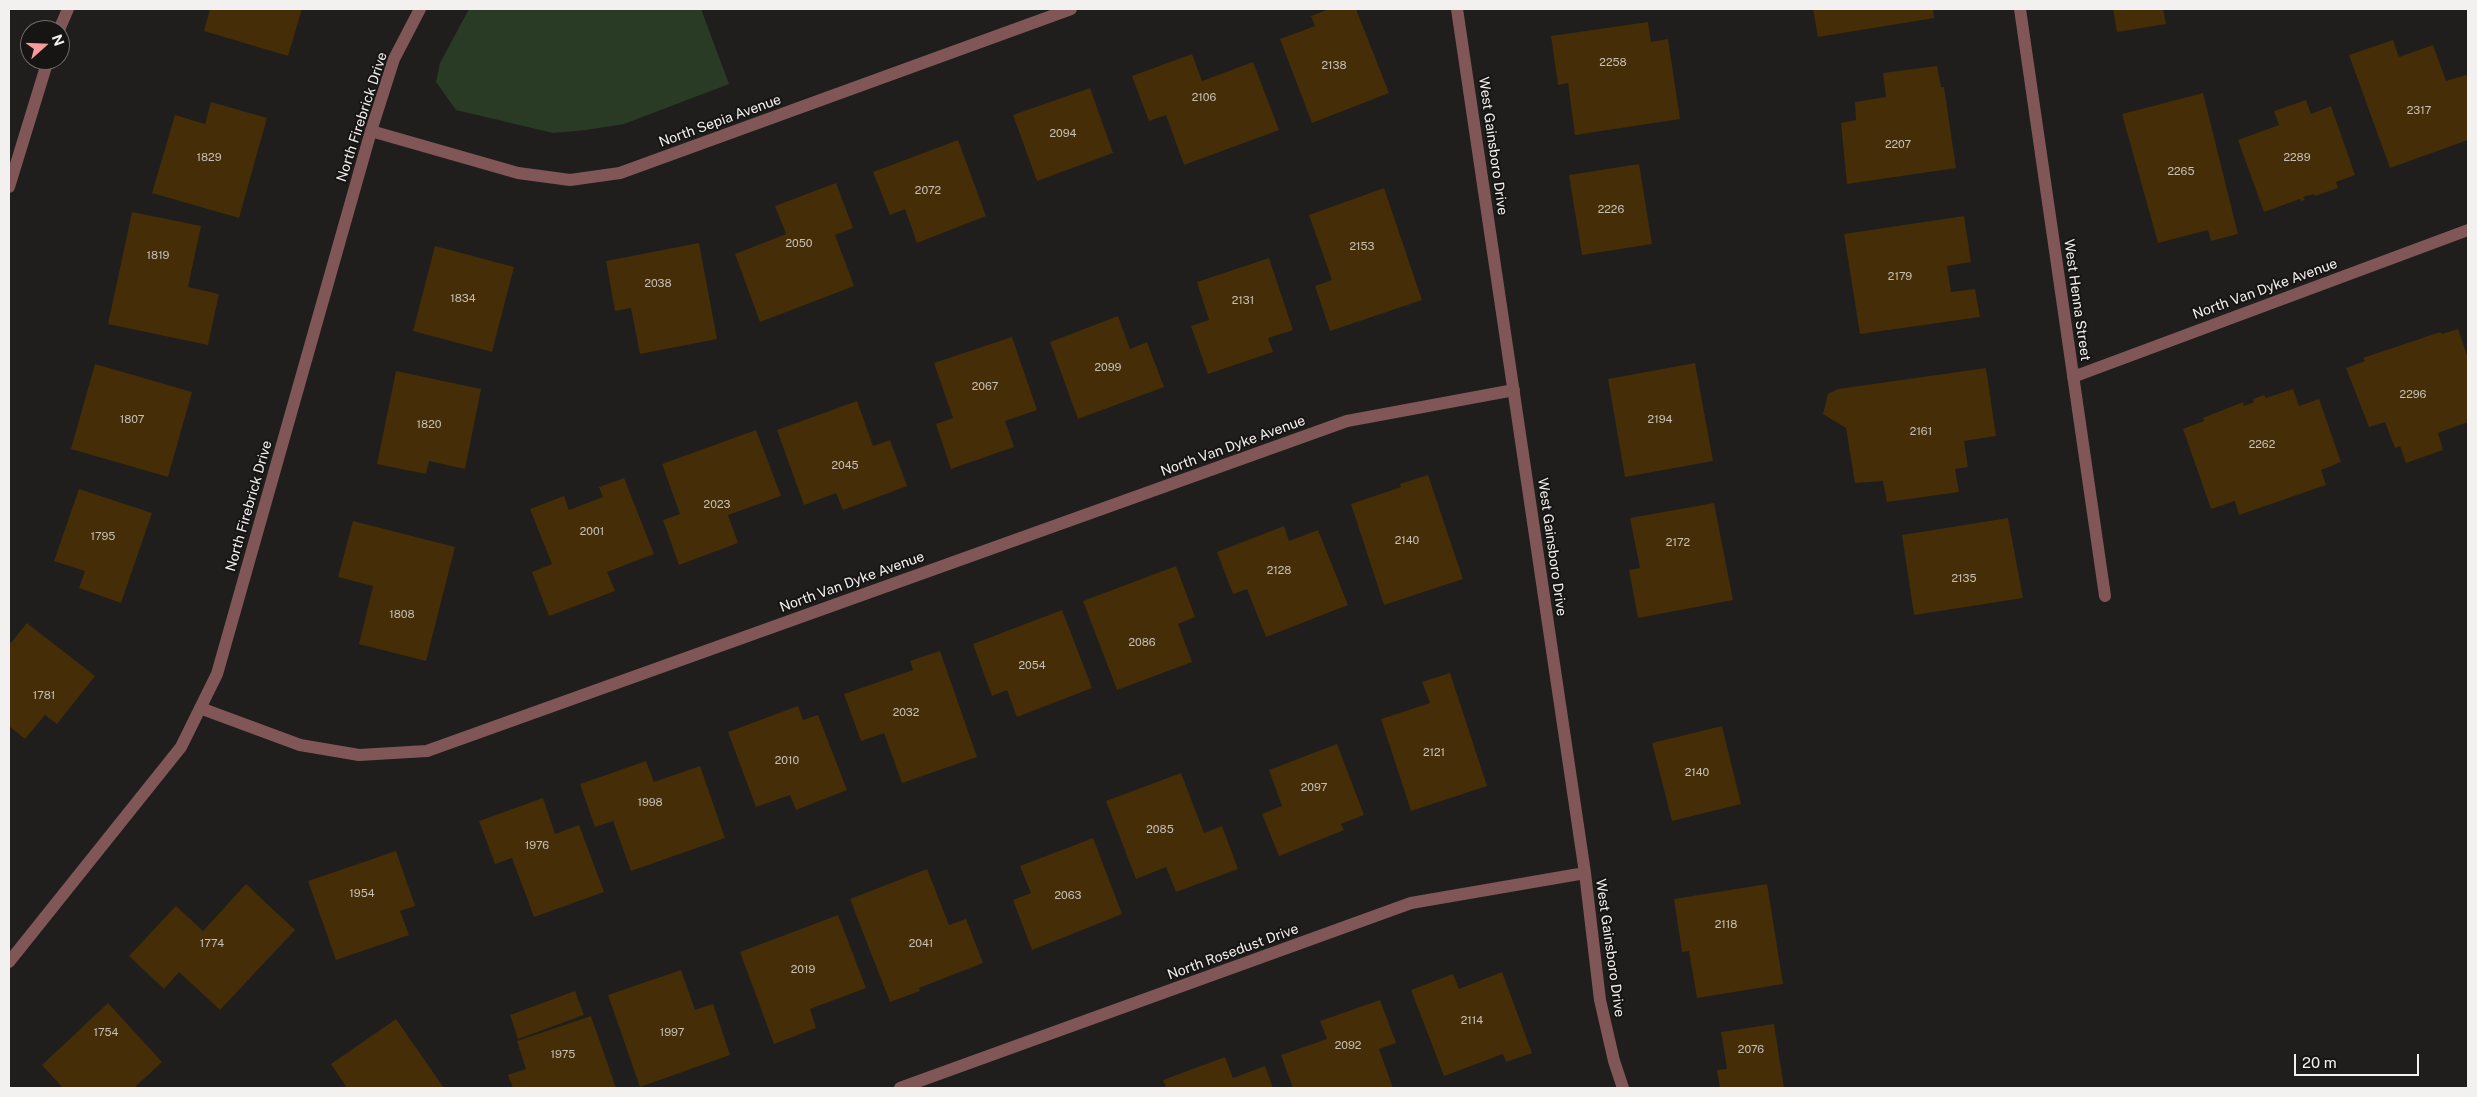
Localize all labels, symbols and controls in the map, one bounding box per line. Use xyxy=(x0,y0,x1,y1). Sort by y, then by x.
north arrow xyxy=(20,20,70,70)
text: N xyxy=(49,32,68,48)
street label: North Firebrick Drive xyxy=(333,50,391,184)
house number: 2258 xyxy=(1599,56,1627,70)
house number: 2138 xyxy=(1321,59,1347,73)
street label: West Gainsboro Drive xyxy=(1475,76,1511,216)
street label: North Sepia Avenue xyxy=(657,91,783,151)
house number: 2106 xyxy=(1192,91,1216,105)
house number: 2317 xyxy=(2407,104,2431,118)
house number: 2094 xyxy=(1050,127,1076,141)
house number: 2207 xyxy=(1885,138,1911,152)
house number: 1829 xyxy=(196,151,222,165)
house number: 2289 xyxy=(2283,151,2311,165)
house number: 2265 xyxy=(2167,165,2195,179)
house number: 2072 xyxy=(915,184,941,198)
house number: 2226 xyxy=(1598,203,1624,217)
house number: 2050 xyxy=(785,237,813,251)
street label: West Henna Street xyxy=(2060,238,2094,362)
house number: 2153 xyxy=(1349,240,1375,254)
house number: 1819 xyxy=(147,249,169,263)
street label: North Van Dyke Avenue xyxy=(2190,255,2340,323)
house number: 2179 xyxy=(1888,270,1912,284)
house number: 2038 xyxy=(644,277,672,291)
house number: 1834 xyxy=(450,292,476,306)
house number: 2131 xyxy=(1232,294,1254,308)
house number: 2099 xyxy=(1095,361,1121,375)
house number: 2067 xyxy=(972,380,998,394)
house number: 2296 xyxy=(2400,388,2426,402)
street label: North Van Dyke Avenue xyxy=(1158,412,1308,480)
house number: 1807 xyxy=(120,413,144,427)
house number: 2194 xyxy=(1648,413,1672,427)
house number: 1820 xyxy=(417,418,441,432)
house number: 2161 xyxy=(1910,425,1932,439)
house number: 2262 xyxy=(2249,438,2275,452)
street label: North Firebrick Drive xyxy=(222,439,276,573)
house number: 2045 xyxy=(831,459,859,473)
street label: West Gainsboro Drive xyxy=(1534,477,1570,617)
house number: 2023 xyxy=(704,498,730,512)
house number: 2001 xyxy=(580,525,604,539)
house number: 1795 xyxy=(91,530,115,544)
house number: 2140 xyxy=(1395,534,1419,548)
house number: 2172 xyxy=(1666,536,1690,550)
street label: North Van Dyke Avenue xyxy=(777,548,927,616)
house number: 2128 xyxy=(1267,564,1291,578)
house number: 2135 xyxy=(1951,572,1977,586)
house number: 1808 xyxy=(389,608,415,622)
house number: 2086 xyxy=(1128,636,1156,650)
house number: 2054 xyxy=(1018,659,1046,673)
house number: 1781 xyxy=(33,689,55,703)
house number: 2032 xyxy=(893,706,919,720)
house number: 2121 xyxy=(1423,746,1445,760)
house number: 2010 xyxy=(775,754,799,768)
house number: 2140 xyxy=(1685,766,1709,780)
house number: 2097 xyxy=(1301,781,1327,795)
house number: 1998 xyxy=(637,796,663,810)
house number: 2085 xyxy=(1146,823,1174,837)
house number: 1976 xyxy=(525,839,549,853)
street label: West Gainsboro Drive xyxy=(1592,878,1628,1018)
house number: 1954 xyxy=(349,887,375,901)
house number: 2063 xyxy=(1055,889,1081,903)
house number: 2118 xyxy=(1715,918,1737,932)
street label: North Rosedust Drive xyxy=(1165,920,1301,984)
house number: 1774 xyxy=(200,937,224,951)
house number: 2041 xyxy=(909,937,933,951)
house number: 2019 xyxy=(791,963,815,977)
house number: 2114 xyxy=(1461,1014,1483,1028)
house number: 1754 xyxy=(93,1026,119,1040)
house number: 1997 xyxy=(660,1026,684,1040)
house number: 2092 xyxy=(1335,1039,1361,1053)
house number: 2076 xyxy=(1738,1043,1764,1057)
scale bar xyxy=(2297,1044,2422,1076)
house number: 1975 xyxy=(551,1048,575,1062)
text: 20 m xyxy=(2302,1054,2337,1071)

